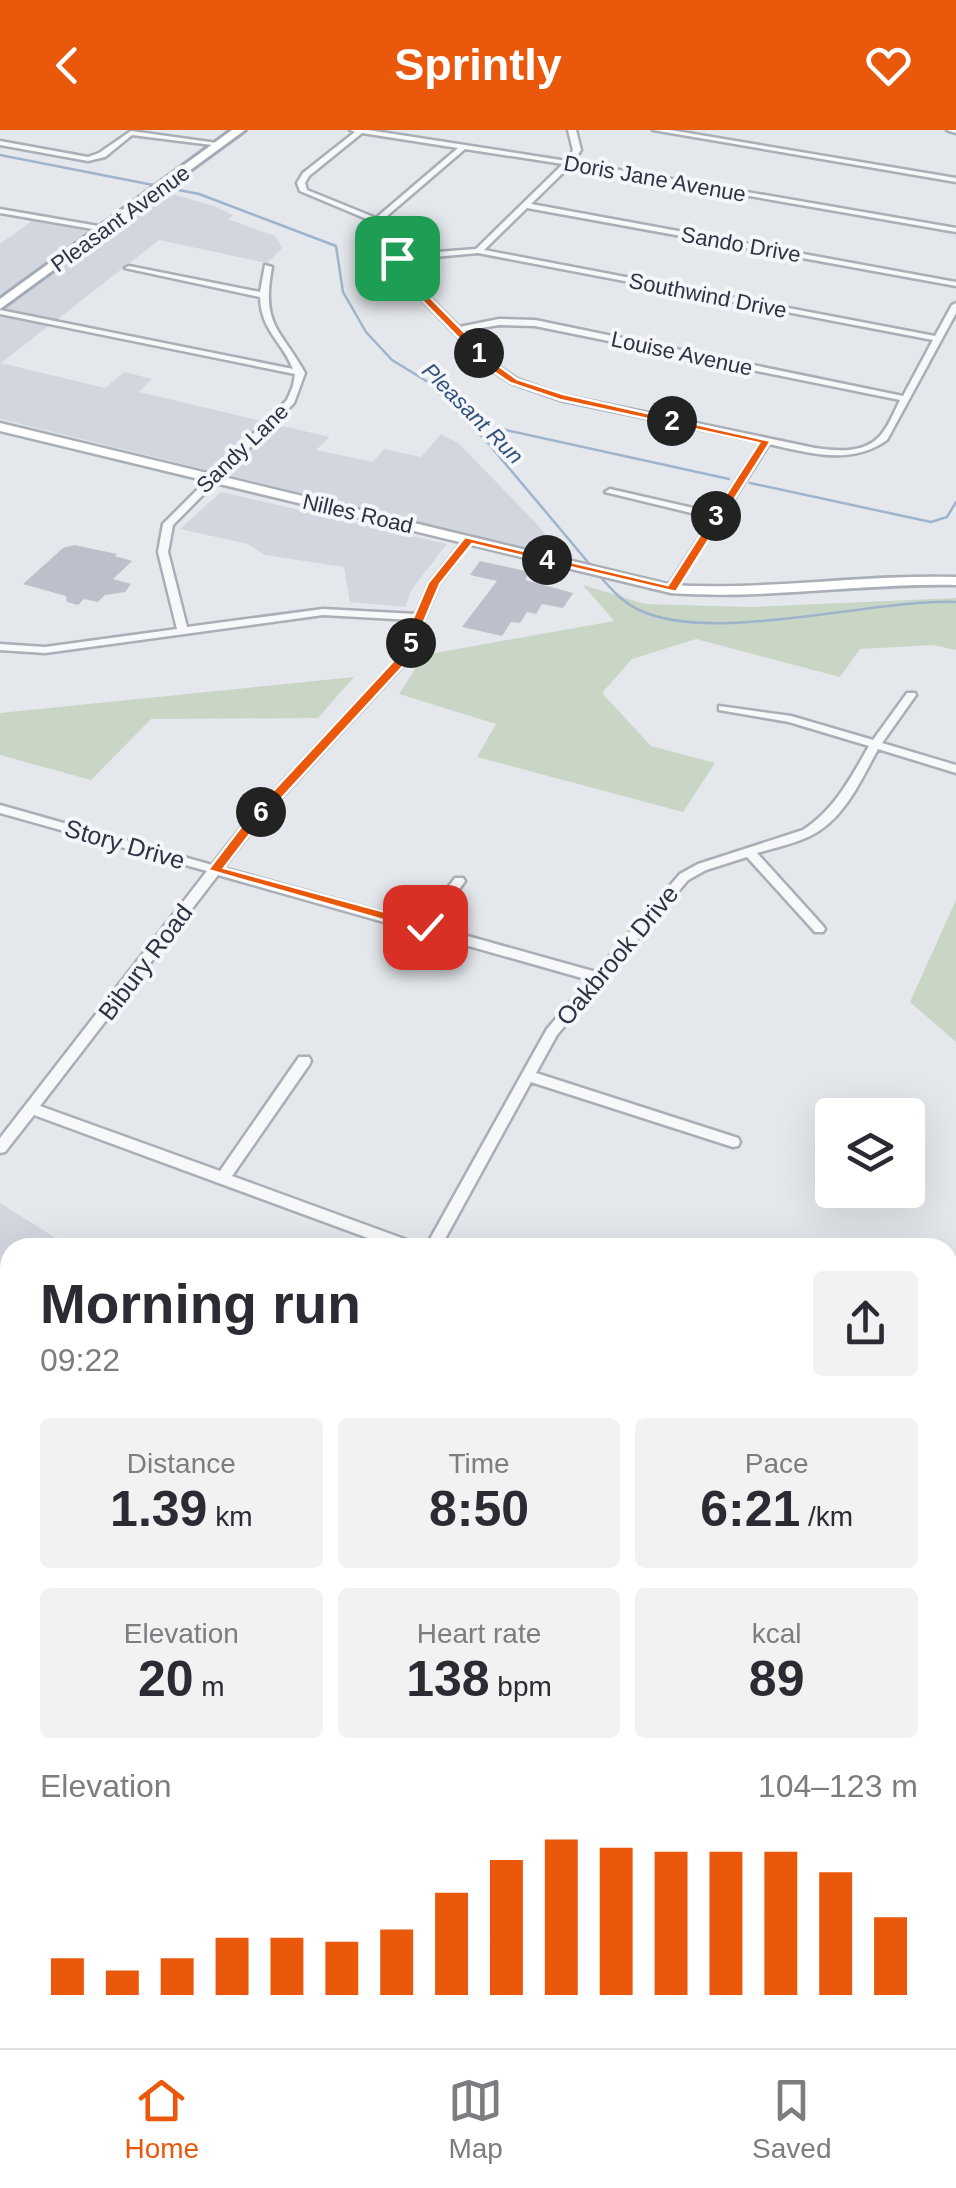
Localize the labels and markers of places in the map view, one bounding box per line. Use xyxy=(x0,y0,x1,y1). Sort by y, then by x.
pin xyxy=(355,216,440,301)
pin: 1 xyxy=(454,328,504,378)
pin: 2 xyxy=(647,396,697,446)
pin: 3 xyxy=(691,491,741,541)
pin: 4 xyxy=(522,535,572,585)
pin: 5 xyxy=(386,618,436,668)
pin: 6 xyxy=(236,787,286,837)
pin xyxy=(383,885,468,970)

